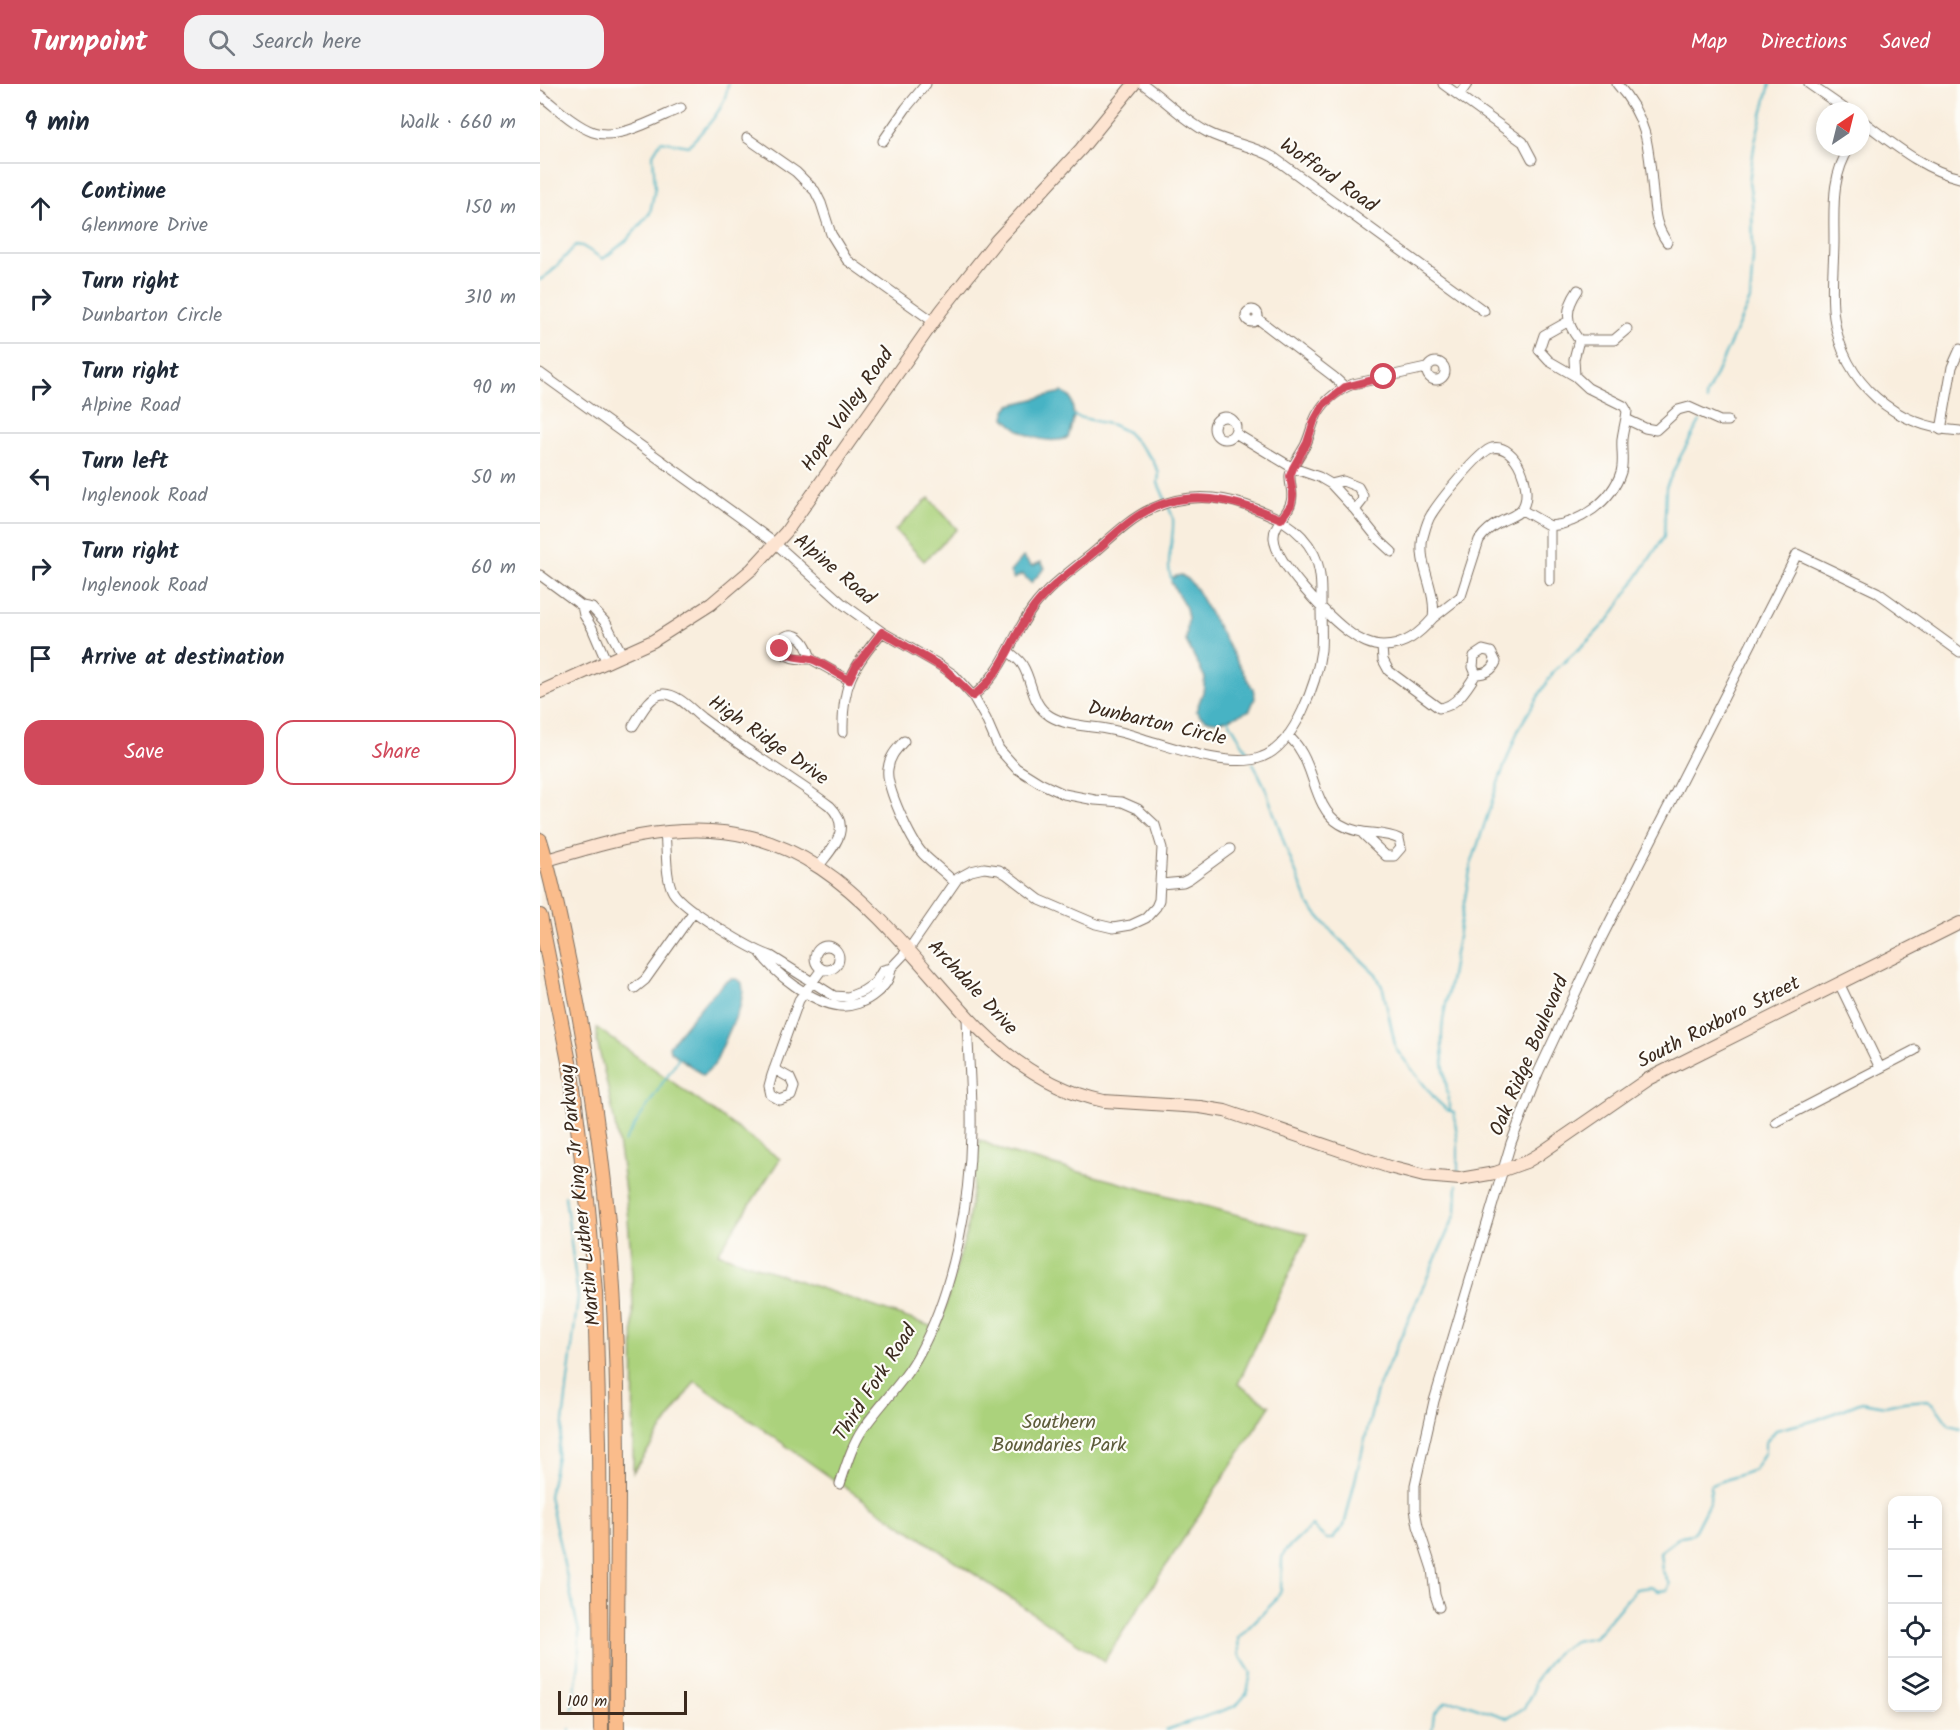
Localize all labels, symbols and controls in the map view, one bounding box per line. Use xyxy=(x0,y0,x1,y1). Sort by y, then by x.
search box xyxy=(184,15,604,69)
text: Turnpoint xyxy=(30,20,148,65)
text: Search here xyxy=(253,25,361,60)
icon: search xyxy=(205,26,238,59)
text: Map xyxy=(1691,26,1727,59)
text: Directions xyxy=(1760,26,1847,59)
text: Saved xyxy=(1880,26,1930,59)
text: 9 min xyxy=(24,102,90,144)
north arrow xyxy=(1816,102,1870,156)
text: Walk · 660 m xyxy=(400,107,516,139)
street label: Wofford Road xyxy=(1272,130,1385,222)
text: Continue xyxy=(81,175,166,210)
icon: ahead xyxy=(24,192,57,225)
text: 150 m xyxy=(465,192,516,224)
text: Glenmore Drive xyxy=(81,210,208,242)
text: Turn right xyxy=(81,265,179,300)
icon: right xyxy=(24,282,57,315)
text: 310 m xyxy=(464,282,516,314)
text: Dunbarton Circle xyxy=(81,300,222,332)
street label: Hope Valley Road xyxy=(793,340,903,479)
text: Turn right xyxy=(81,355,179,390)
route start xyxy=(1370,363,1396,389)
icon: right xyxy=(24,372,57,405)
text: 90 m xyxy=(472,372,516,404)
text: Alpine Road xyxy=(81,390,180,422)
text: Turn left xyxy=(81,445,168,480)
icon: left xyxy=(24,462,57,495)
text: 50 m xyxy=(471,462,516,494)
text: Inglenook Road xyxy=(81,480,208,512)
street label: Alpine Road xyxy=(786,526,883,615)
text: Turn right xyxy=(81,535,179,570)
icon: right xyxy=(24,552,57,585)
text: 60 m xyxy=(471,552,516,584)
text: Inglenook Road xyxy=(81,570,208,602)
route end xyxy=(766,635,792,661)
text: Arrive at destination xyxy=(81,641,284,676)
icon: arrive xyxy=(24,642,57,675)
street label: High Ridge Drive xyxy=(701,687,835,795)
street label: Dunbarton Circle xyxy=(1085,693,1229,755)
button: Save xyxy=(24,720,264,785)
button: Share xyxy=(276,720,516,785)
street label: Archdale Drive xyxy=(919,933,1025,1043)
street label: South Roxboro Street xyxy=(1632,968,1806,1078)
street label: Oak Ridge Boulevard xyxy=(1482,970,1579,1141)
street label: Martin Luther King Jr Parkway xyxy=(551,1062,611,1327)
street label: Third Fork Road xyxy=(826,1317,927,1448)
park label: Southern Boundaries Park xyxy=(992,1407,1127,1462)
map controls xyxy=(1888,1496,1942,1712)
button: + xyxy=(1888,1496,1942,1550)
button: − xyxy=(1888,1550,1942,1604)
button: locate xyxy=(1888,1604,1942,1658)
button: layers xyxy=(1888,1658,1942,1712)
scale bar xyxy=(558,1688,687,1716)
text: 100 m xyxy=(567,1689,607,1714)

